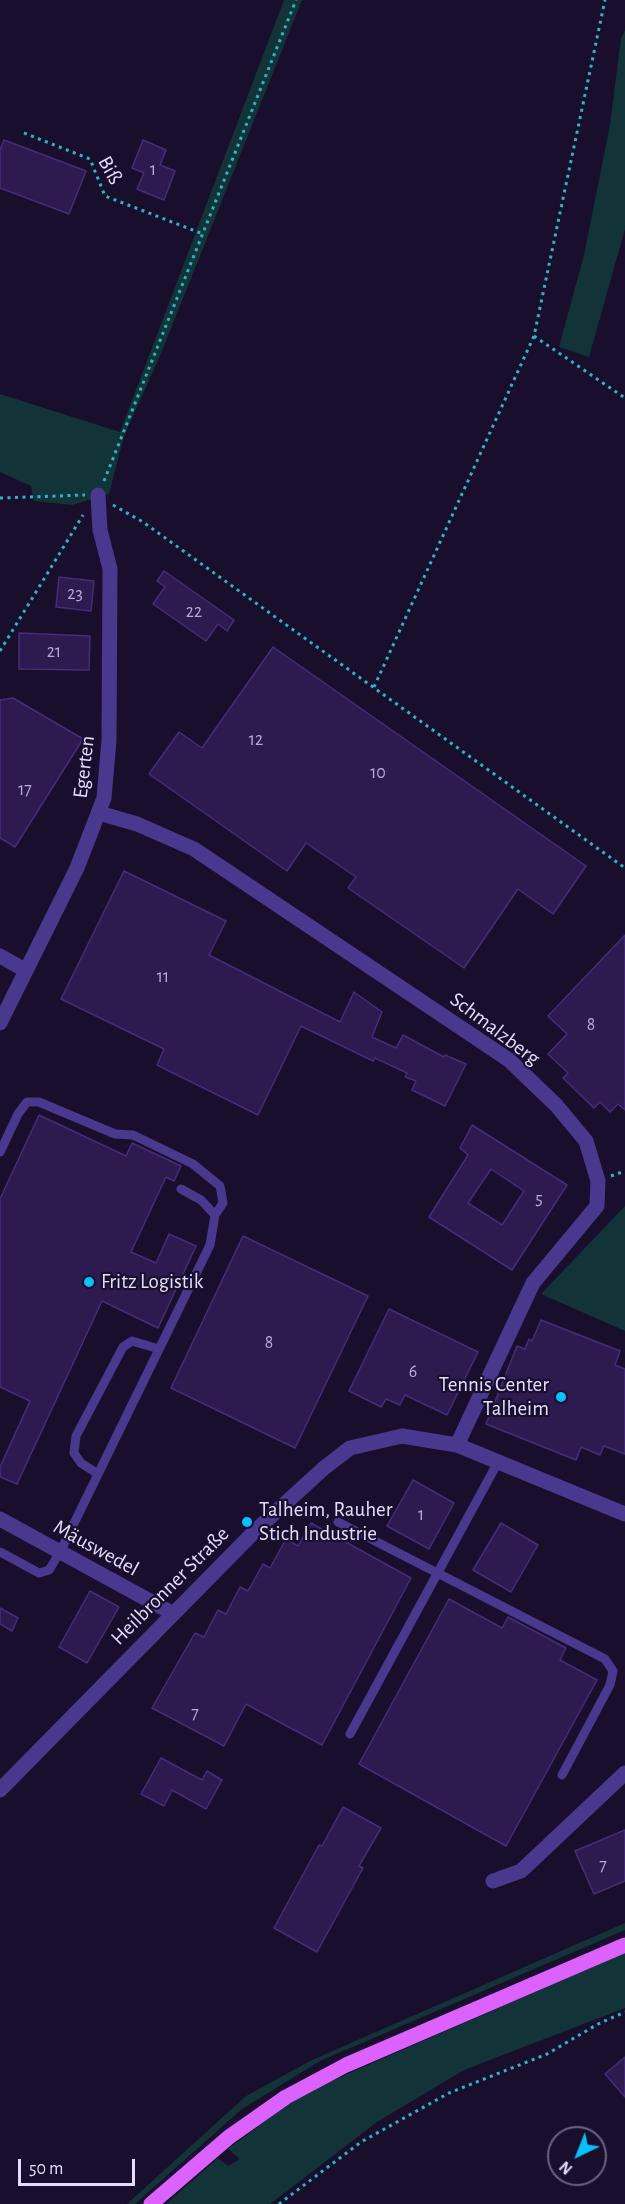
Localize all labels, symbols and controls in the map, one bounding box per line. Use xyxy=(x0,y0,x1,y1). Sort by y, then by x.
street label: Biß xyxy=(92,152,128,188)
house number: 1 xyxy=(150,159,156,181)
house number: 23 xyxy=(67,583,83,605)
house number: 22 xyxy=(186,601,202,623)
house number: 21 xyxy=(47,641,61,663)
house number: 12 xyxy=(249,729,263,751)
street label: Egerten xyxy=(68,734,100,800)
house number: 10 xyxy=(370,762,386,784)
house number: 17 xyxy=(18,779,32,801)
house number: 11 xyxy=(157,966,169,988)
street label: Schmalzberg xyxy=(445,987,545,1071)
house number: 8 xyxy=(587,1014,595,1036)
house number: 5 xyxy=(535,1188,543,1210)
place label: Fritz Logistik xyxy=(101,1269,203,1295)
marker: Fritz Logistik xyxy=(82,1275,96,1289)
house number: 8 xyxy=(265,1332,273,1354)
house number: 6 xyxy=(409,1361,417,1383)
place label: Tennis Center Talheim xyxy=(439,1372,549,1422)
marker: Tennis Center Talheim xyxy=(554,1390,568,1404)
place label: Talheim, Rauher Stich Industrie xyxy=(259,1497,393,1547)
house number: 1 xyxy=(418,1504,424,1526)
street label: Mäuswedel xyxy=(49,1514,143,1582)
marker: Talheim, Rauher Stich Industrie xyxy=(240,1515,254,1529)
street label: Heilbronner Straße xyxy=(106,1522,234,1650)
house number: 7 xyxy=(191,1703,199,1725)
house number: 7 xyxy=(599,1855,607,1877)
north arrow xyxy=(547,2126,607,2186)
scale bar xyxy=(21,2147,138,2185)
text: N xyxy=(557,2158,576,2177)
text: 50 m xyxy=(29,2160,63,2178)

